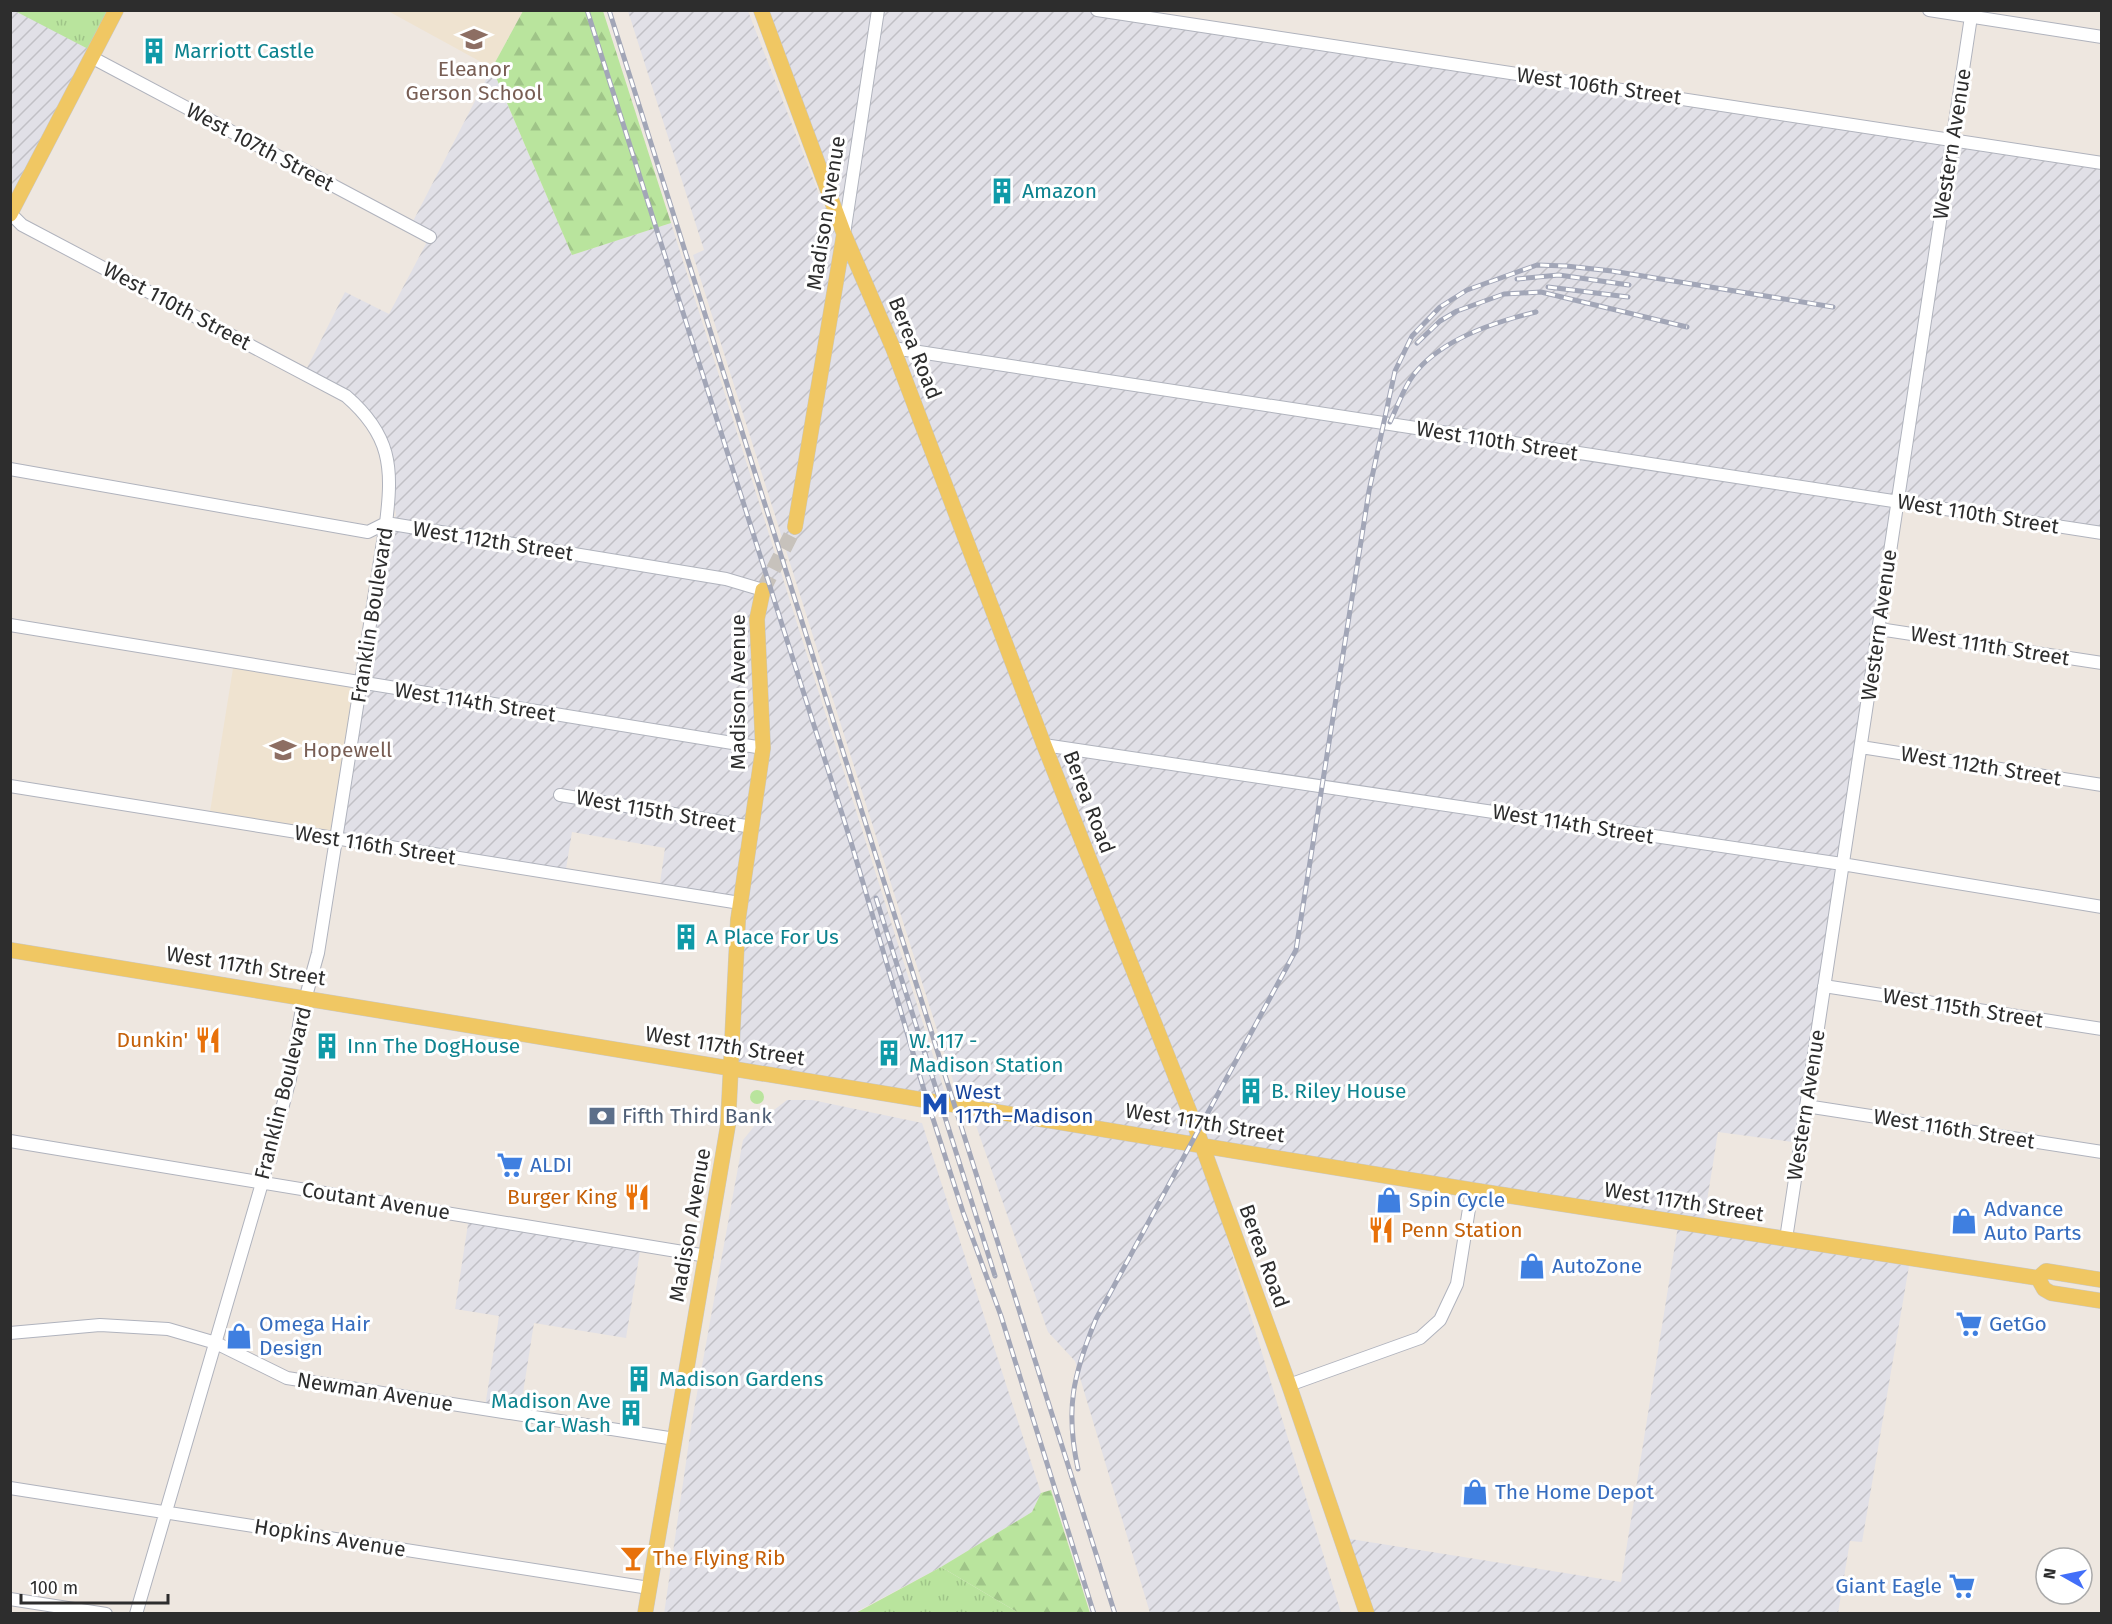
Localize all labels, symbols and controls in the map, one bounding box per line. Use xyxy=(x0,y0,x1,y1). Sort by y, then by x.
school or university icon: Eleanor Gerson School xyxy=(459,24,489,54)
building icon: Marriott Castle xyxy=(139,36,169,66)
place label: Marriott Castle xyxy=(174,38,314,64)
place label: Eleanor Gerson School xyxy=(406,56,542,106)
street label: West 106th Street xyxy=(1515,62,1683,110)
street label: Western Avenue xyxy=(1927,67,1977,221)
street label: West 107th Street xyxy=(182,97,339,197)
street label: Madison Avenue xyxy=(801,134,851,292)
building icon: Amazon xyxy=(987,176,1017,206)
place label: Amazon xyxy=(1022,178,1097,204)
street label: West 110th Street xyxy=(99,256,256,356)
street label: Berea Road xyxy=(883,293,947,403)
street label: West 110th Street xyxy=(1414,415,1580,467)
street label: West 110th Street xyxy=(1895,488,2061,540)
street label: West 112th Street xyxy=(411,515,576,567)
street label: Franklin Boulevard xyxy=(345,525,399,705)
street label: Western Avenue xyxy=(1855,548,1903,702)
street label: Madison Avenue xyxy=(725,614,751,770)
street label: West 111th Street xyxy=(1909,621,2072,671)
street label: West 114th Street xyxy=(392,676,558,728)
school or university icon: Hopewell xyxy=(268,735,298,765)
place label: Hopewell xyxy=(303,737,392,763)
street label: West 112th Street xyxy=(1899,740,2064,792)
street label: Berea Road xyxy=(1057,747,1121,857)
street label: West 115th Street xyxy=(574,784,739,838)
street label: West 114th Street xyxy=(1490,798,1656,850)
street label: West 116th Street xyxy=(292,819,458,871)
building icon: A Place For Us xyxy=(671,922,701,952)
place label: A Place For Us xyxy=(706,924,839,950)
street label: West 117th Street xyxy=(164,941,328,992)
street label: West 115th Street xyxy=(1881,982,2046,1034)
street label: Franklin Boulevard xyxy=(249,1004,317,1182)
street label: West 117th Street xyxy=(643,1021,807,1072)
restaurant icon: Dunkin' xyxy=(193,1025,223,1055)
place label: Dunkin' xyxy=(117,1027,188,1053)
place label: W. 117 - Madison Station xyxy=(909,1028,1064,1078)
street label: Western Avenue xyxy=(1781,1028,1831,1182)
building icon: Inn The DogHouse xyxy=(312,1031,342,1061)
place label: Inn The DogHouse xyxy=(347,1033,520,1059)
building icon: W. 117 - Madison Station xyxy=(874,1038,904,1068)
building icon: B. Riley House xyxy=(1236,1076,1266,1106)
place label: B. Riley House xyxy=(1271,1078,1406,1104)
place label: West 117th–Madison xyxy=(955,1079,1094,1129)
metro station icon: West 117th–Madison xyxy=(920,1089,950,1119)
street label: West 117th Street xyxy=(1123,1098,1287,1149)
bank icon: Fifth Third Bank xyxy=(587,1101,617,1131)
place label: Fifth Third Bank xyxy=(622,1103,772,1129)
street label: West 116th Street xyxy=(1871,1103,2037,1155)
street label: Madison Avenue xyxy=(664,1146,716,1304)
supermarket icon: ALDI xyxy=(495,1150,525,1180)
place label: ALDI xyxy=(530,1152,572,1178)
street label: Coutant Avenue xyxy=(300,1176,452,1226)
street label: West 117th Street xyxy=(1602,1177,1766,1228)
restaurant icon: Burger King xyxy=(622,1182,652,1212)
place label: Burger King xyxy=(507,1184,617,1210)
shop icon: Spin Cycle xyxy=(1374,1185,1404,1215)
place label: Spin Cycle xyxy=(1409,1187,1505,1213)
place label: Advance Auto Parts xyxy=(1984,1196,2082,1246)
street label: Berea Road xyxy=(1233,1201,1295,1311)
shop icon: Advance Auto Parts xyxy=(1949,1206,1979,1236)
restaurant icon: Penn Station xyxy=(1366,1215,1396,1245)
place label: Penn Station xyxy=(1401,1217,1523,1243)
shop icon: AutoZone xyxy=(1517,1251,1547,1281)
place label: AutoZone xyxy=(1552,1253,1642,1279)
supermarket icon: GetGo xyxy=(1954,1309,1984,1339)
place label: Omega Hair Design xyxy=(259,1311,370,1361)
place label: GetGo xyxy=(1989,1311,2047,1337)
shop icon: Omega Hair Design xyxy=(224,1321,254,1351)
building icon: Madison Gardens xyxy=(624,1364,654,1394)
place label: Madison Gardens xyxy=(659,1366,824,1392)
street label: Newman Avenue xyxy=(295,1367,455,1417)
place label: Madison Ave Car Wash xyxy=(491,1388,611,1438)
building icon: Madison Ave Car Wash xyxy=(616,1398,646,1428)
shop icon: The Home Depot xyxy=(1460,1477,1490,1507)
place label: The Home Depot xyxy=(1495,1479,1654,1505)
street label: Hopkins Avenue xyxy=(252,1513,408,1563)
bar icon: The Flying Rib xyxy=(618,1543,648,1573)
place label: The Flying Rib xyxy=(653,1545,785,1571)
north arrow xyxy=(2034,1546,2094,1606)
scale bar xyxy=(21,1567,168,1605)
text: N xyxy=(2039,1567,2060,1580)
supermarket icon: Giant Eagle xyxy=(1947,1571,1977,1601)
place label: Giant Eagle xyxy=(1835,1573,1942,1599)
text: 100 m xyxy=(30,1577,78,1599)

